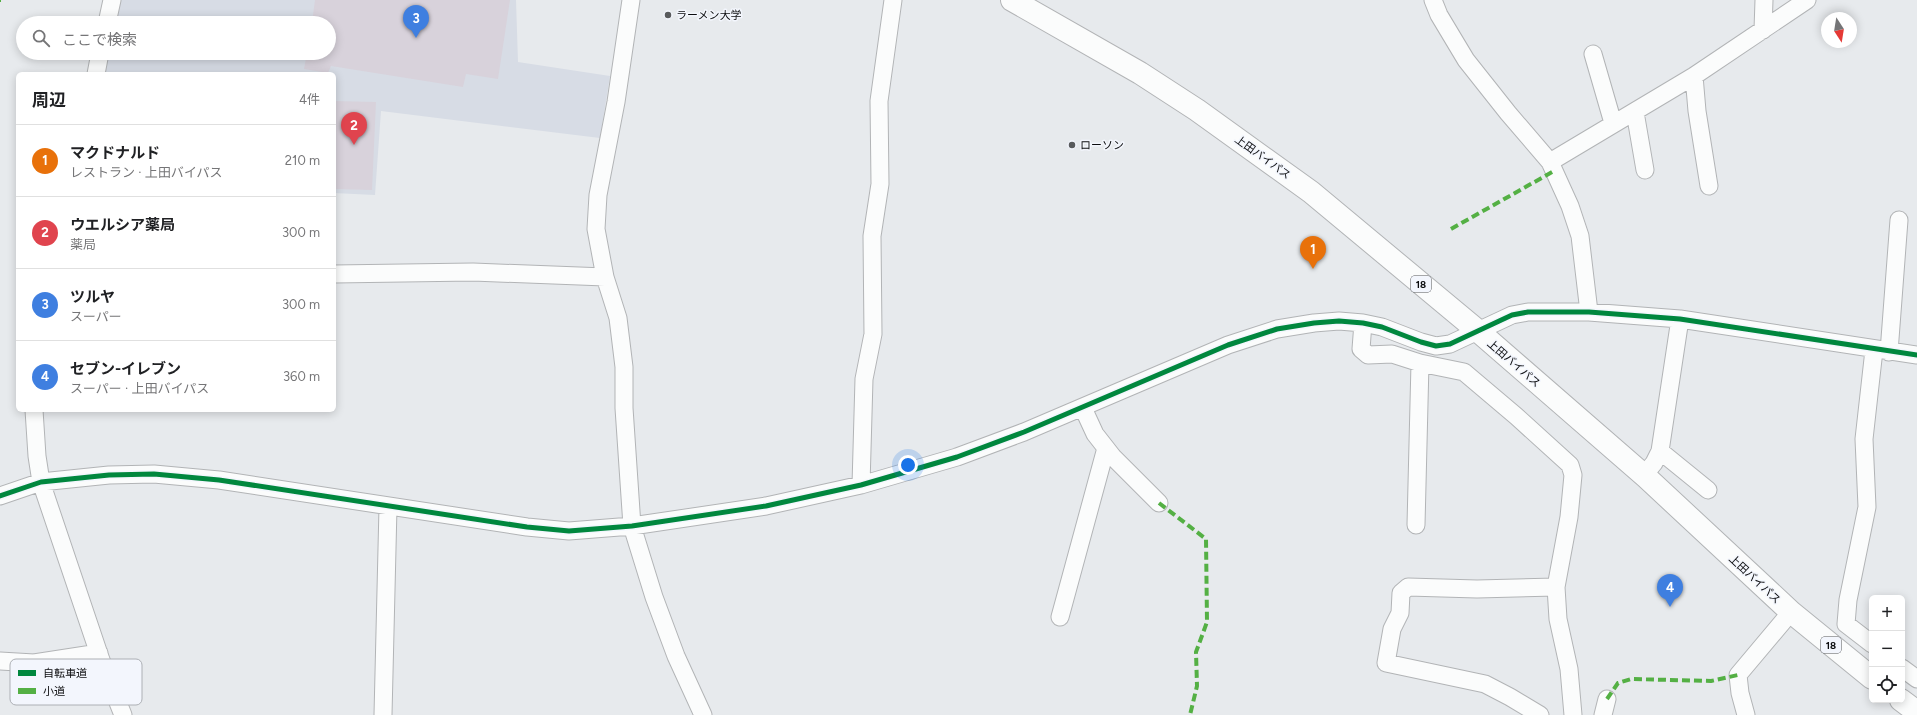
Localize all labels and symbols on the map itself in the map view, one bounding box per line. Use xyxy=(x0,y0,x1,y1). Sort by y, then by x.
pin: 3 xyxy=(403,5,429,38)
place label: ラーメン大学 xyxy=(676,9,742,22)
marker: ラーメン大学 xyxy=(663,10,673,20)
north arrow xyxy=(1821,12,1857,48)
pin: 2 xyxy=(341,112,367,145)
street label: 上田バイパス xyxy=(1232,133,1293,182)
place label: ローソン xyxy=(1080,139,1124,152)
marker: ローソン xyxy=(1067,140,1077,150)
pin: 1 xyxy=(1300,236,1326,269)
road number: 18 xyxy=(1411,276,1431,292)
street label: 上田バイパス xyxy=(1485,337,1543,390)
your location xyxy=(898,455,918,475)
street label: 上田バイパス xyxy=(1726,552,1783,607)
pin: 4 xyxy=(1657,574,1683,607)
road number: 18 xyxy=(1821,637,1841,653)
legend xyxy=(10,659,142,705)
text: 自転車道 xyxy=(43,667,87,680)
text: 小道 xyxy=(43,685,65,698)

